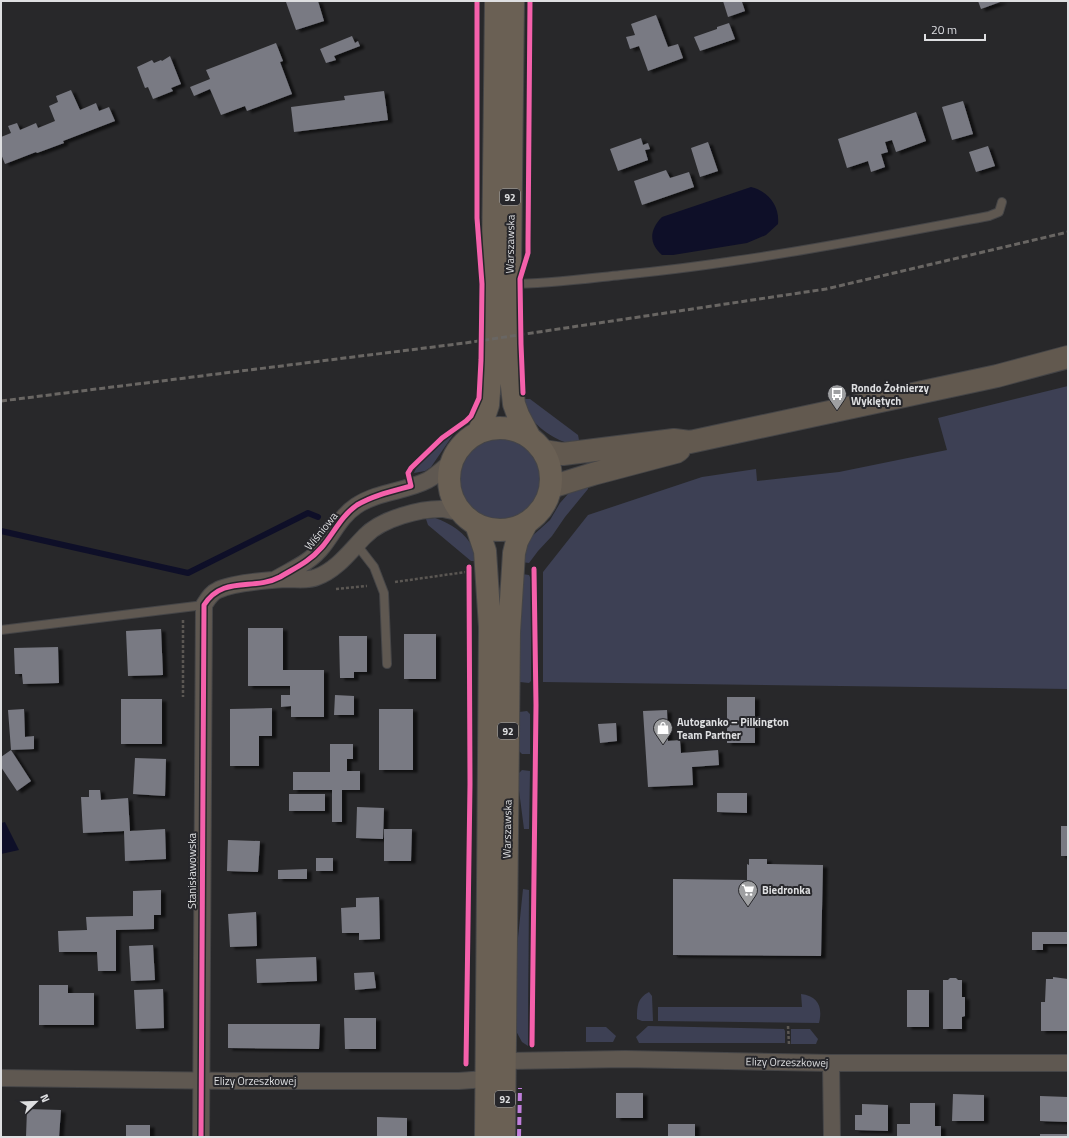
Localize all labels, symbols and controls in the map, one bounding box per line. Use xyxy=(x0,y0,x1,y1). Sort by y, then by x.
scale bar xyxy=(925,16,985,42)
text: 20 m xyxy=(931,20,957,39)
road number: 92 xyxy=(500,189,520,205)
street label: Warszawska xyxy=(501,214,519,274)
place label: Rondo Żołnierzy Wyklętych xyxy=(851,380,929,409)
bus stop icon: Rondo Żołnierzy Wyklętych xyxy=(826,383,848,411)
street label: Wiśniowa xyxy=(301,508,342,554)
place label: Autoganko – Pilkington Team Partner xyxy=(677,714,789,743)
shop icon: Autoganko – Pilkington Team Partner xyxy=(652,717,674,745)
road number: 92 xyxy=(498,723,518,739)
street label: Warszawska xyxy=(498,799,516,859)
street label: Stanisławowska xyxy=(184,833,200,909)
supermarket icon: Biedronka xyxy=(737,879,759,907)
place label: Biedronka xyxy=(762,882,811,898)
street label: Elizy Orzeszkowej xyxy=(746,1053,828,1071)
street label: Elizy Orzeszkowej xyxy=(214,1073,296,1089)
north arrow xyxy=(16,1082,56,1122)
text: N xyxy=(36,1091,54,1105)
road number: 92 xyxy=(495,1091,515,1107)

